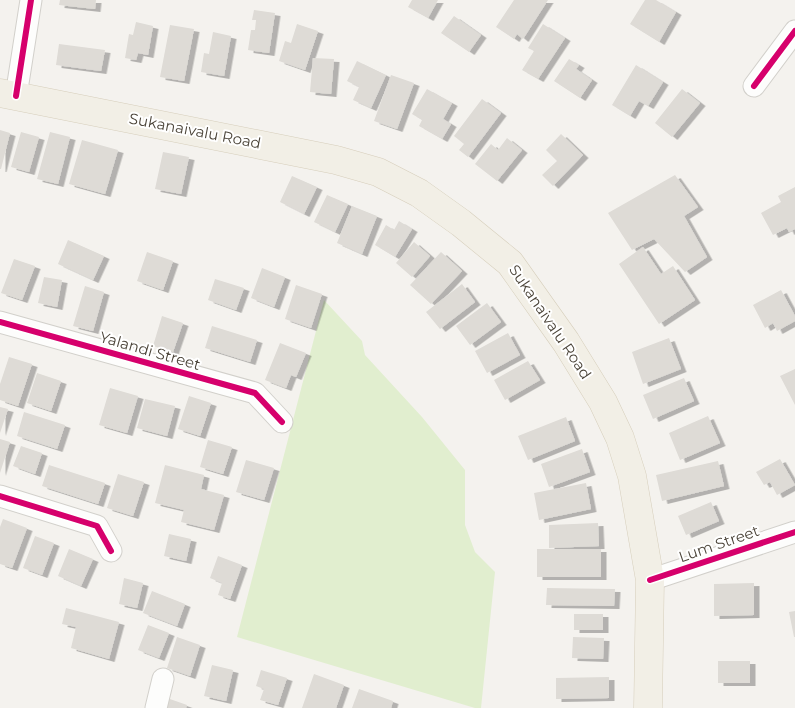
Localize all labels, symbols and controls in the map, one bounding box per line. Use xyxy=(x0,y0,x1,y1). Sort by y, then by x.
street label: Sukanaivalu Road xyxy=(128,108,263,153)
street label: Sukanaivalu Road xyxy=(505,261,596,383)
street label: Yalandi Street xyxy=(98,327,203,374)
street label: Lum Street xyxy=(676,521,762,566)

